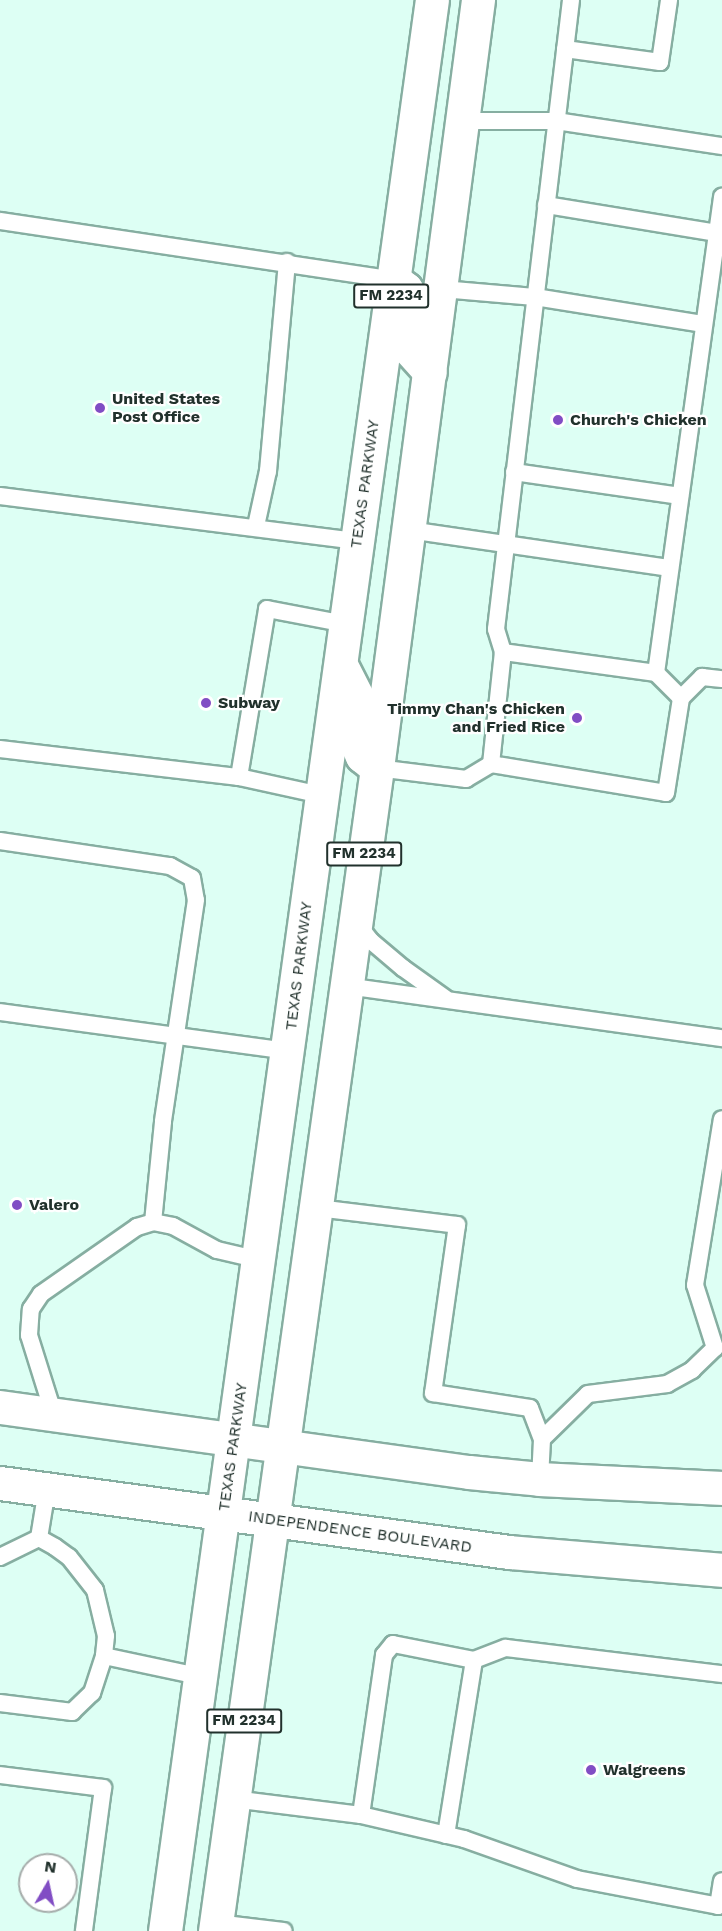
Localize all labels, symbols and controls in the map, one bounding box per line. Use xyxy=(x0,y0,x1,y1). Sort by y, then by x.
road number: FM 2234 xyxy=(352,284,430,308)
place label: United States Post Office xyxy=(112,389,220,427)
marker: United States Post Office xyxy=(93,401,107,415)
place label: Church's Chicken xyxy=(570,410,707,430)
marker: Church's Chicken xyxy=(551,413,565,427)
street label: TEXAS PARKWAY xyxy=(346,419,384,549)
place label: Subway xyxy=(218,693,280,713)
marker: Subway xyxy=(199,696,213,710)
place label: Timmy Chan's Chicken and Fried Rice xyxy=(387,699,565,737)
marker: Timmy Chan's Chicken and Fried Rice xyxy=(570,711,584,725)
road number: FM 2234 xyxy=(325,842,403,866)
street label: TEXAS PARKWAY xyxy=(282,901,316,1031)
place label: Valero xyxy=(29,1195,79,1215)
marker: Valero xyxy=(10,1198,24,1212)
street label: TEXAS PARKWAY xyxy=(214,1382,252,1512)
street label: INDEPENDENCE BOULEVARD xyxy=(247,1507,473,1557)
road number: FM 2234 xyxy=(205,1709,283,1733)
place label: Walgreens xyxy=(603,1760,686,1780)
marker: Walgreens xyxy=(584,1763,598,1777)
north arrow xyxy=(18,1853,78,1913)
text: N xyxy=(43,1856,58,1877)

